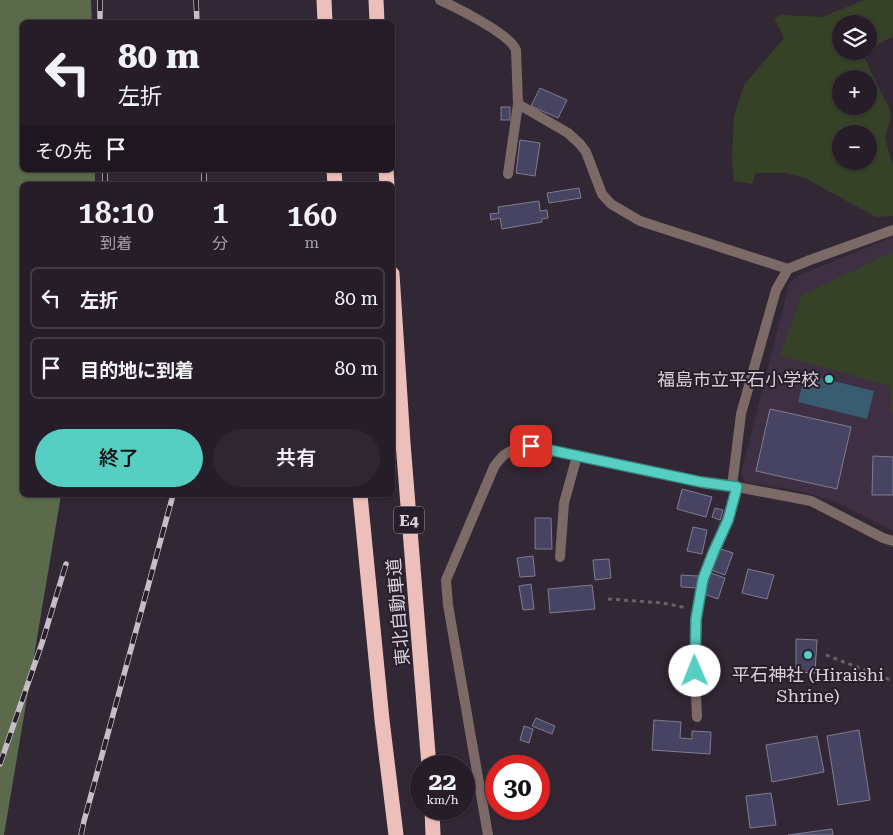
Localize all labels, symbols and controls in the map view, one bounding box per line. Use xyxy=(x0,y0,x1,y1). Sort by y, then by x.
map controls xyxy=(832,15,877,170)
button: layers xyxy=(832,15,877,60)
text: 80 m xyxy=(118,36,200,77)
icon: left xyxy=(35,40,100,105)
button: + xyxy=(832,70,877,115)
text: 左折 xyxy=(118,84,162,109)
button: − xyxy=(832,125,877,170)
icon: arrive xyxy=(102,135,130,163)
text: その先 xyxy=(35,140,92,163)
text: 18:10 xyxy=(78,195,154,230)
text: 1 xyxy=(212,195,229,230)
text: 160 xyxy=(287,198,337,233)
text: m xyxy=(305,233,319,252)
text: 到着 xyxy=(100,234,132,253)
text: 分 xyxy=(212,234,228,253)
icon: left xyxy=(37,284,65,312)
text: 80 m xyxy=(335,287,378,310)
text: 左折 xyxy=(80,289,118,312)
icon: arrive xyxy=(37,354,65,382)
text: 80 m xyxy=(335,357,378,380)
text: 目的地に到着 xyxy=(80,359,194,382)
place label: 福島市立平石小学校 xyxy=(657,369,819,390)
marker: 福島市立平石小学校 xyxy=(823,373,835,385)
pin xyxy=(510,425,552,467)
button: 終了 xyxy=(35,429,203,487)
button: 共有 xyxy=(213,429,380,487)
icon: arrive xyxy=(517,432,545,460)
road number: E4 xyxy=(394,506,424,534)
street label: 東北自動車道 xyxy=(383,557,413,667)
position arrow xyxy=(668,644,720,696)
marker: 平石神社 (Hiraishi Shrine) xyxy=(802,649,814,661)
place label: 平石神社 (Hiraishi Shrine) xyxy=(732,664,884,706)
speed limit sign: 30 xyxy=(485,755,550,820)
text: 22 xyxy=(428,767,457,796)
text: km/h xyxy=(426,793,459,807)

